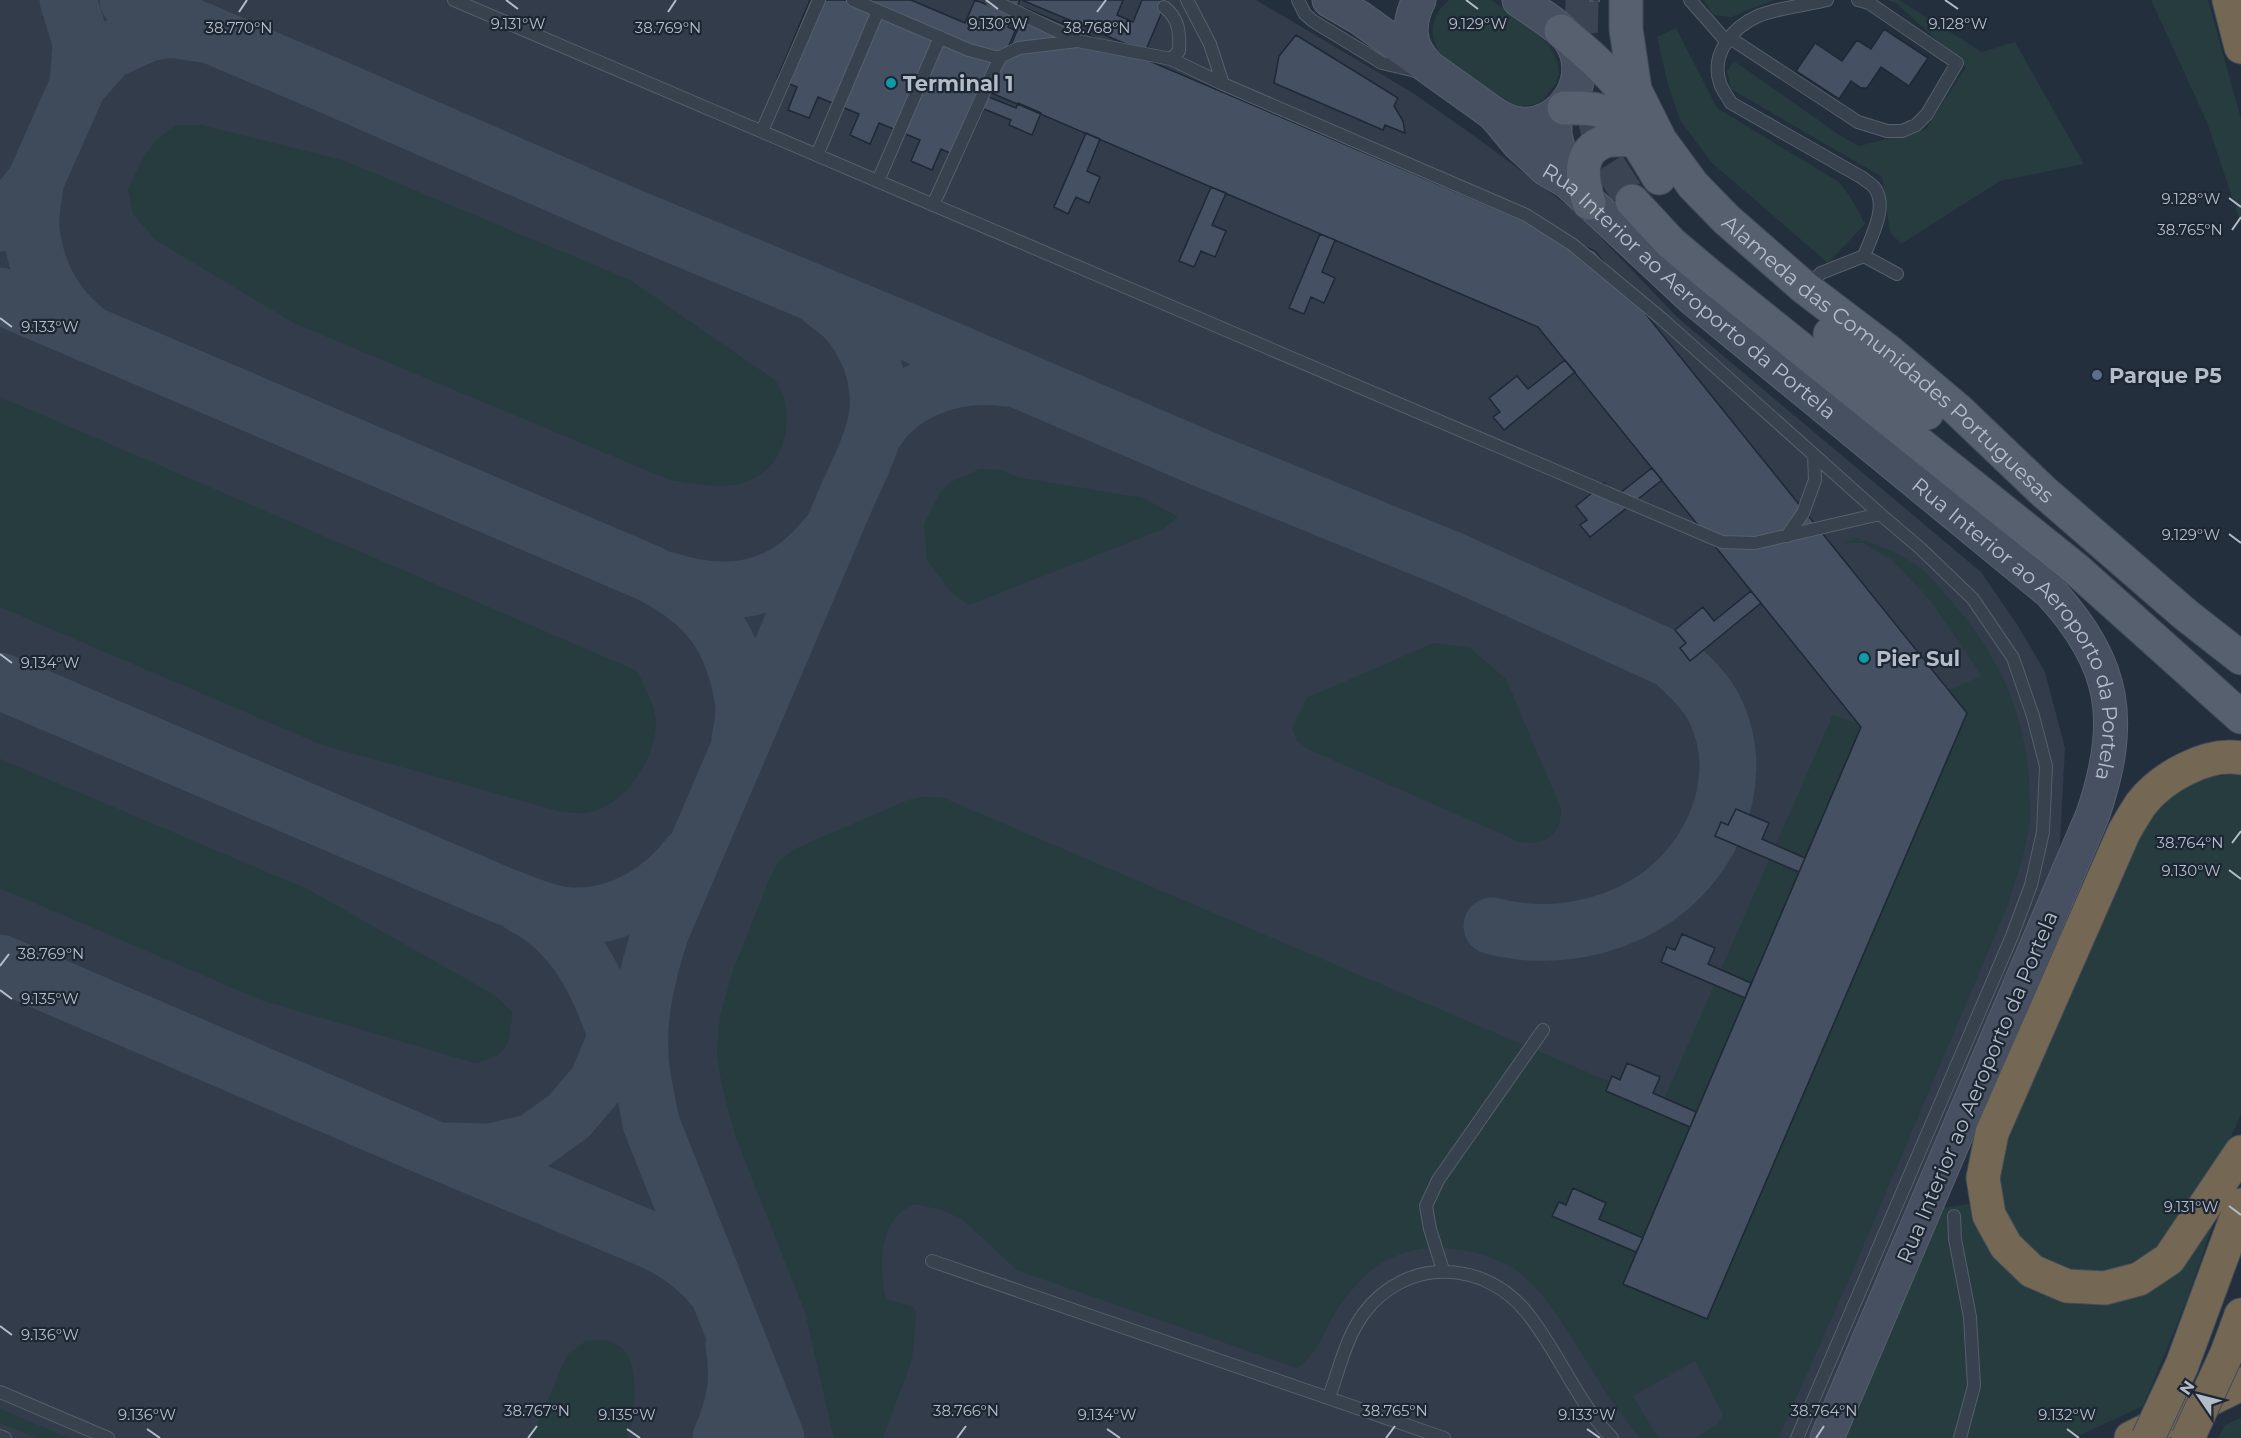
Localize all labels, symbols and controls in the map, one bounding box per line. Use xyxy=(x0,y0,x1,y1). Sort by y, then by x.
text: 9.131°W xyxy=(491,14,546,33)
text: 9.130°W xyxy=(968,14,1028,33)
text: 9.129°W xyxy=(1449,14,1508,33)
text: 9.128°W xyxy=(1929,14,1988,33)
text: 38.770°N xyxy=(206,18,273,37)
text: 38.769°N xyxy=(635,18,701,37)
text: 38.768°N xyxy=(1064,18,1130,37)
place label: Terminal 1 xyxy=(903,71,1013,96)
marker: Terminal 1 xyxy=(884,76,898,90)
street label: Rua Interior ao Aeroporto da Portela xyxy=(1538,157,1842,424)
text: 9.128°W xyxy=(2162,189,2221,208)
street label: Alameda das Comunidades Portuguesas xyxy=(1717,209,2059,508)
text: 38.765°N xyxy=(2157,220,2223,239)
text: 9.133°W xyxy=(21,317,79,336)
place label: Parque P5 xyxy=(2109,363,2222,388)
marker: Parque P5 xyxy=(2090,368,2104,382)
street label: Rua Interior ao Aeroporto da Portela xyxy=(1907,472,2123,783)
text: 9.129°W xyxy=(2162,525,2221,544)
place label: Pier Sul xyxy=(1876,646,1960,671)
marker: Pier Sul xyxy=(1857,651,1871,665)
text: 9.134°W xyxy=(21,653,80,672)
text: 38.764°N xyxy=(2157,833,2223,852)
text: 9.130°W xyxy=(2161,861,2221,880)
street label: Rua Interior ao Aeroporto da Portela xyxy=(1891,907,2063,1267)
text: 38.769°N xyxy=(18,944,84,963)
text: 9.135°W xyxy=(21,989,79,1008)
text: 9.131°W xyxy=(2164,1197,2219,1216)
text: 9.136°W xyxy=(21,1325,79,1344)
north arrow xyxy=(2169,1366,2229,1426)
text: N xyxy=(2176,1377,2199,1398)
text: 38.767°N xyxy=(504,1401,570,1420)
text: 38.766°N xyxy=(933,1401,999,1420)
text: 38.765°N xyxy=(1362,1401,1428,1420)
text: 38.764°N xyxy=(1791,1401,1857,1420)
text: 9.136°W xyxy=(118,1405,176,1424)
text: 9.135°W xyxy=(598,1405,656,1424)
text: 9.134°W xyxy=(1078,1405,1137,1424)
text: 9.133°W xyxy=(1558,1405,1616,1424)
text: 9.132°W xyxy=(2038,1405,2096,1424)

